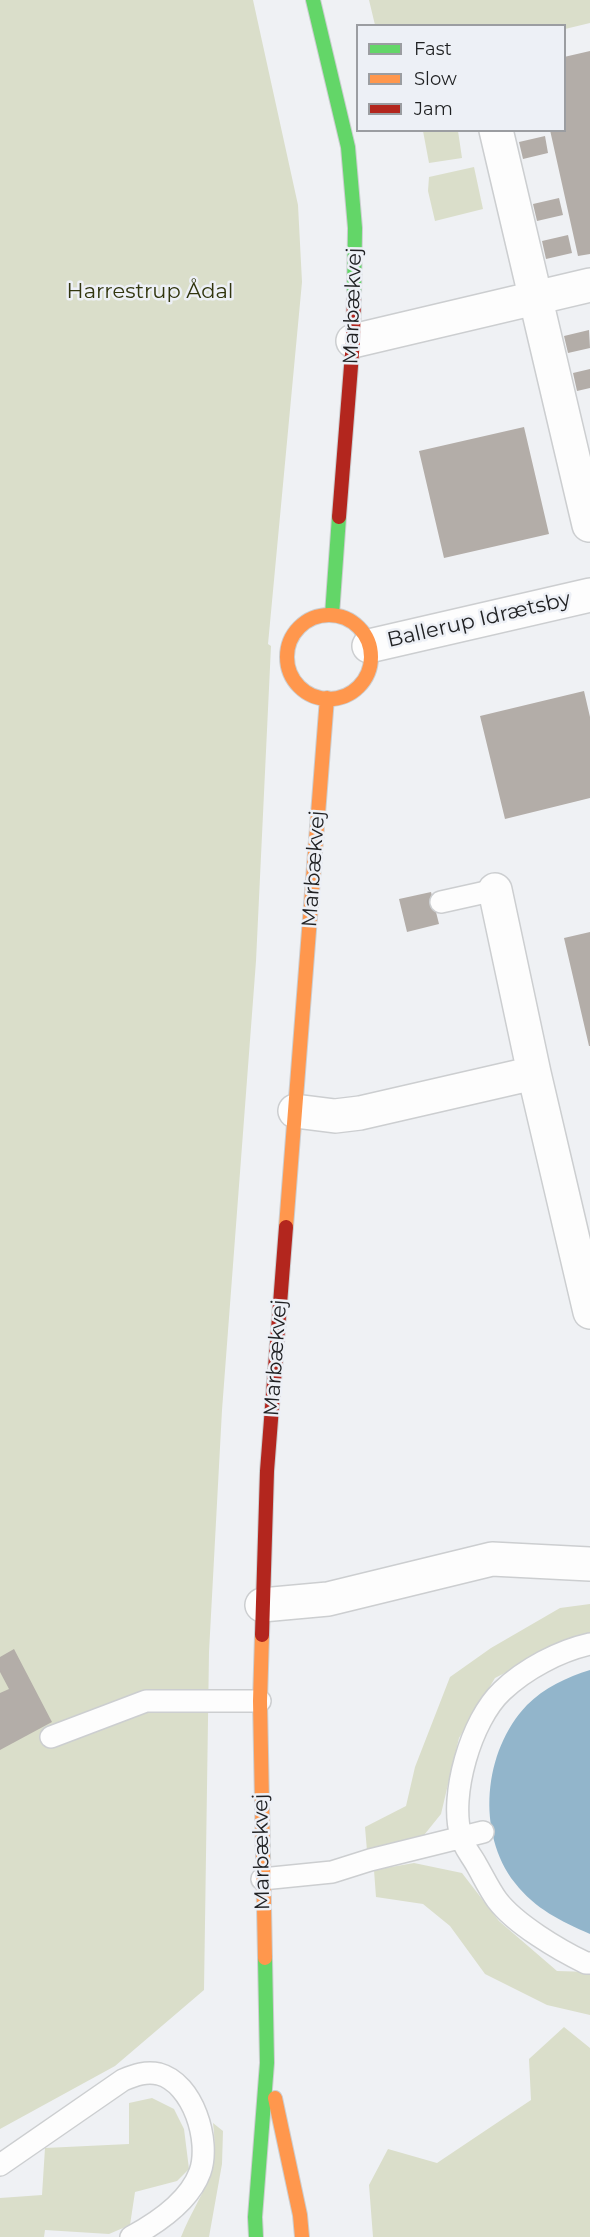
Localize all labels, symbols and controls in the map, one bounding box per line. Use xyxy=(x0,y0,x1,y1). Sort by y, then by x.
legend xyxy=(356,24,566,132)
text: Fast xyxy=(414,38,452,60)
text: Slow xyxy=(414,68,457,90)
text: Jam xyxy=(414,98,453,120)
street label: Marbækvej xyxy=(338,247,368,365)
park label: Harrestrup Ådal xyxy=(67,279,233,305)
street label: Ballerup Idrætsby xyxy=(385,587,573,653)
street label: Marbækvej xyxy=(297,810,331,928)
street label: Marbækvej xyxy=(259,1299,293,1417)
street label: Marbækvej xyxy=(248,1793,276,1911)

